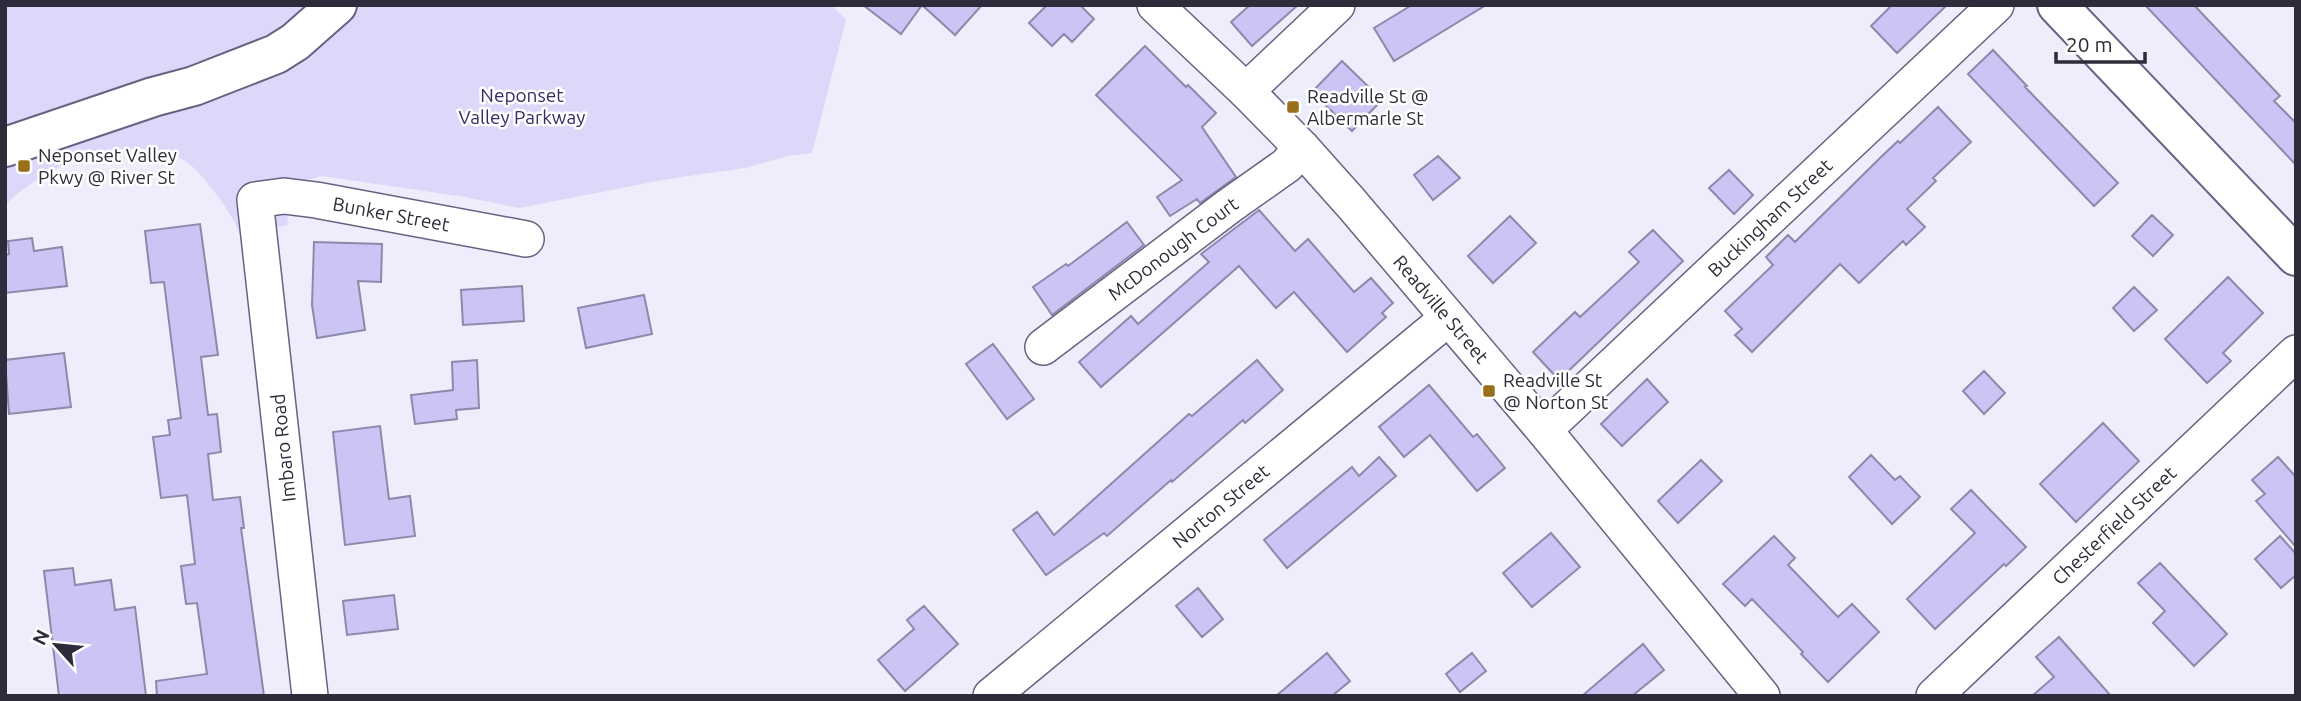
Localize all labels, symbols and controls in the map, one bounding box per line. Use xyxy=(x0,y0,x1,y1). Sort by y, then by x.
scale bar xyxy=(2056,21,2145,65)
text: 20 m xyxy=(2066,32,2113,56)
park label: Neponset Valley Parkway xyxy=(459,84,585,128)
place label: Readville St @ Albermarle St xyxy=(1307,85,1429,129)
marker: Readville St @ Albermarle St xyxy=(1285,99,1301,115)
place label: Neponset Valley Pkwy @ River St xyxy=(38,144,177,188)
street label: Buckingham Street xyxy=(1703,154,1837,281)
marker: Neponset Valley Pkwy @ River St xyxy=(16,158,32,174)
street label: Bunker Street xyxy=(331,192,452,236)
street label: McDonough Court xyxy=(1104,192,1242,305)
street label: Readville Street xyxy=(1389,251,1494,368)
place label: Readville St @ Norton St xyxy=(1503,369,1609,413)
marker: Readville St @ Norton St xyxy=(1481,383,1497,399)
street label: Imbaro Road xyxy=(266,393,300,503)
street label: Norton Street xyxy=(1168,459,1274,552)
street label: Chesterfield Street xyxy=(2048,461,2181,589)
north arrow xyxy=(21,610,91,680)
text: N xyxy=(28,626,54,649)

